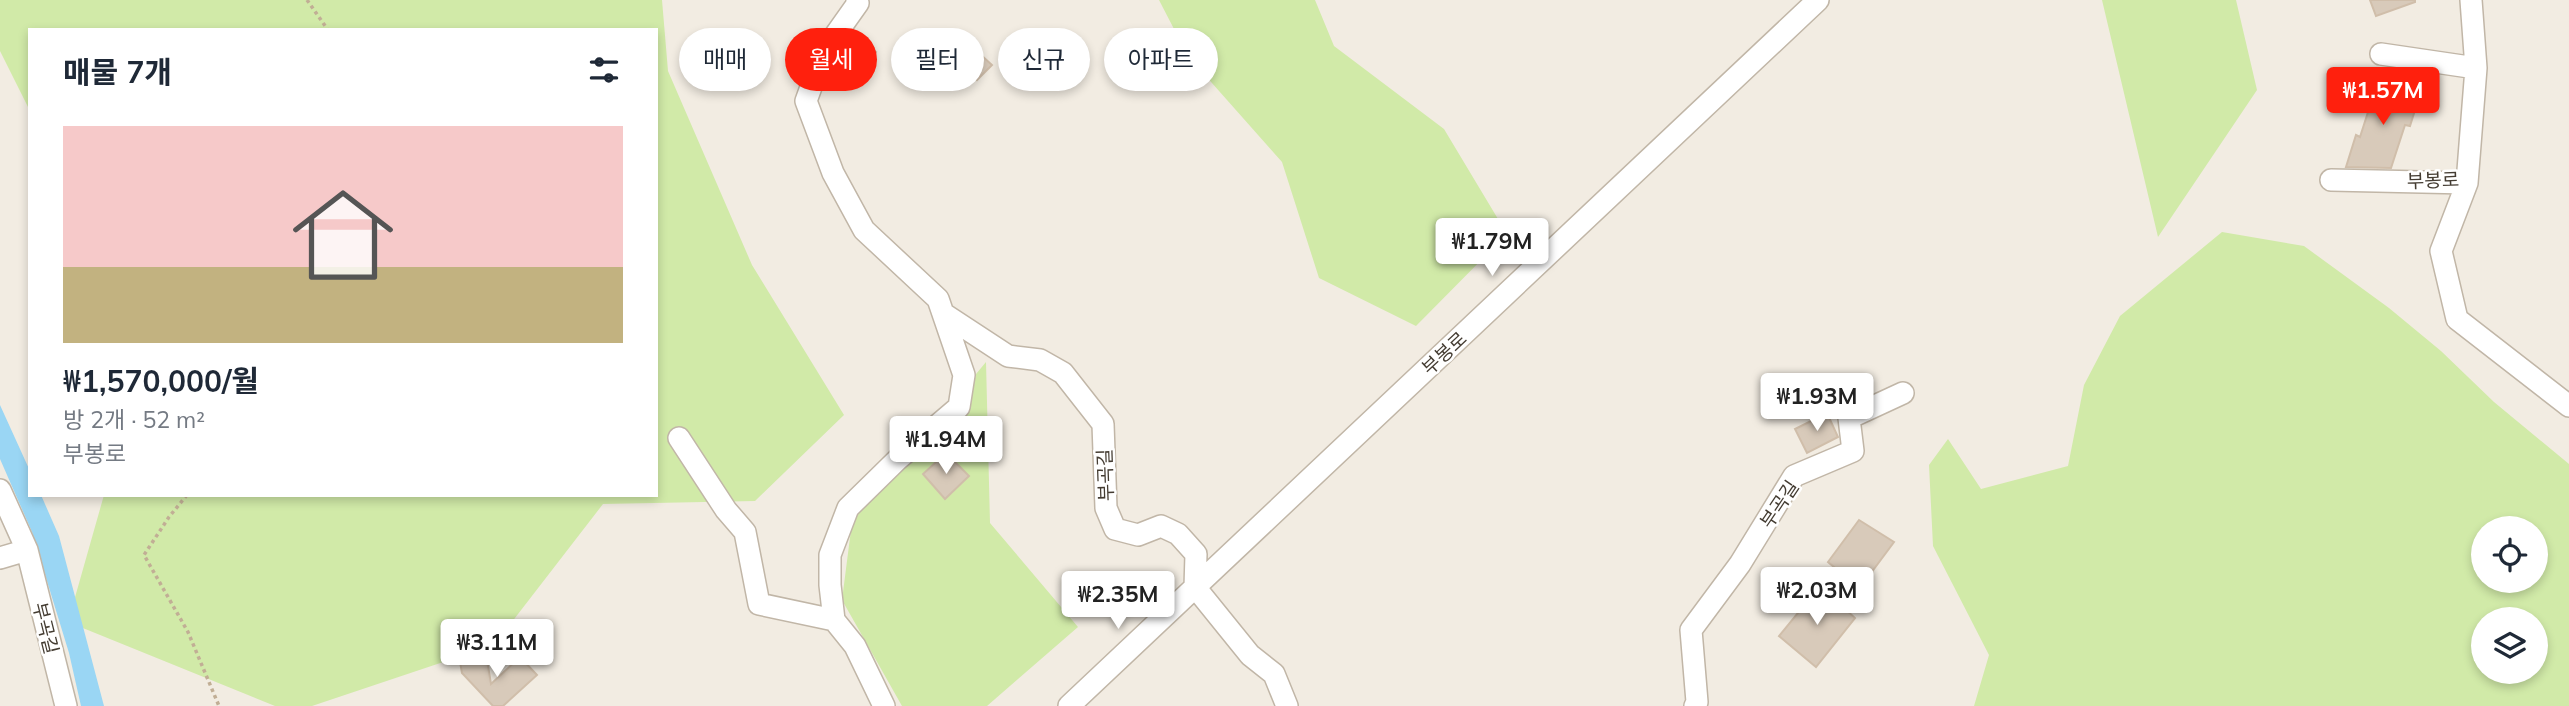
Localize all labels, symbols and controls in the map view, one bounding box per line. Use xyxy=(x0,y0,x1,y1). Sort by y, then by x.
chip: 매매 xyxy=(679,28,771,91)
chip: 월세 xyxy=(785,28,877,91)
chip: 필터 xyxy=(891,28,984,91)
chip: 신규 xyxy=(998,28,1090,91)
chip: 아파트 xyxy=(1104,28,1218,91)
icon: filters xyxy=(585,51,623,89)
text: 매물 7개 xyxy=(63,53,172,91)
pin: ₩1.57M xyxy=(2326,68,2440,127)
text: ₩1.57M xyxy=(2343,75,2423,104)
street label: 부봉로 xyxy=(2406,167,2460,193)
icon: home xyxy=(280,172,406,298)
pin: ₩1.79M xyxy=(1435,218,1549,278)
text: ₩1.79M xyxy=(1452,226,1532,255)
street label: 부봉로 xyxy=(1417,326,1471,380)
text: ₩1,570,000/월 xyxy=(63,362,259,400)
pin: ₩1.93M xyxy=(1760,374,1874,433)
text: ₩1.93M xyxy=(1777,381,1857,410)
text: 방 2개 · 52 m² xyxy=(63,405,205,434)
pin: ₩1.94M xyxy=(889,416,1003,476)
text: ₩1.94M xyxy=(906,424,986,453)
text: 부봉로 xyxy=(63,439,126,468)
street label: 부곡길 xyxy=(1092,448,1118,502)
street label: 부곡길 xyxy=(1754,476,1804,532)
map controls xyxy=(2471,516,2548,684)
button: locate xyxy=(2471,516,2548,593)
pin: ₩2.03M xyxy=(1760,568,1874,627)
pin: ₩2.35M xyxy=(1061,572,1175,631)
text: ₩2.03M xyxy=(1777,575,1857,604)
text: ₩2.35M xyxy=(1078,579,1158,608)
street label: 부곡길 xyxy=(28,600,64,656)
button: layers xyxy=(2471,607,2548,684)
pin: ₩3.11M xyxy=(440,620,554,679)
text: ₩3.11M xyxy=(457,627,537,656)

